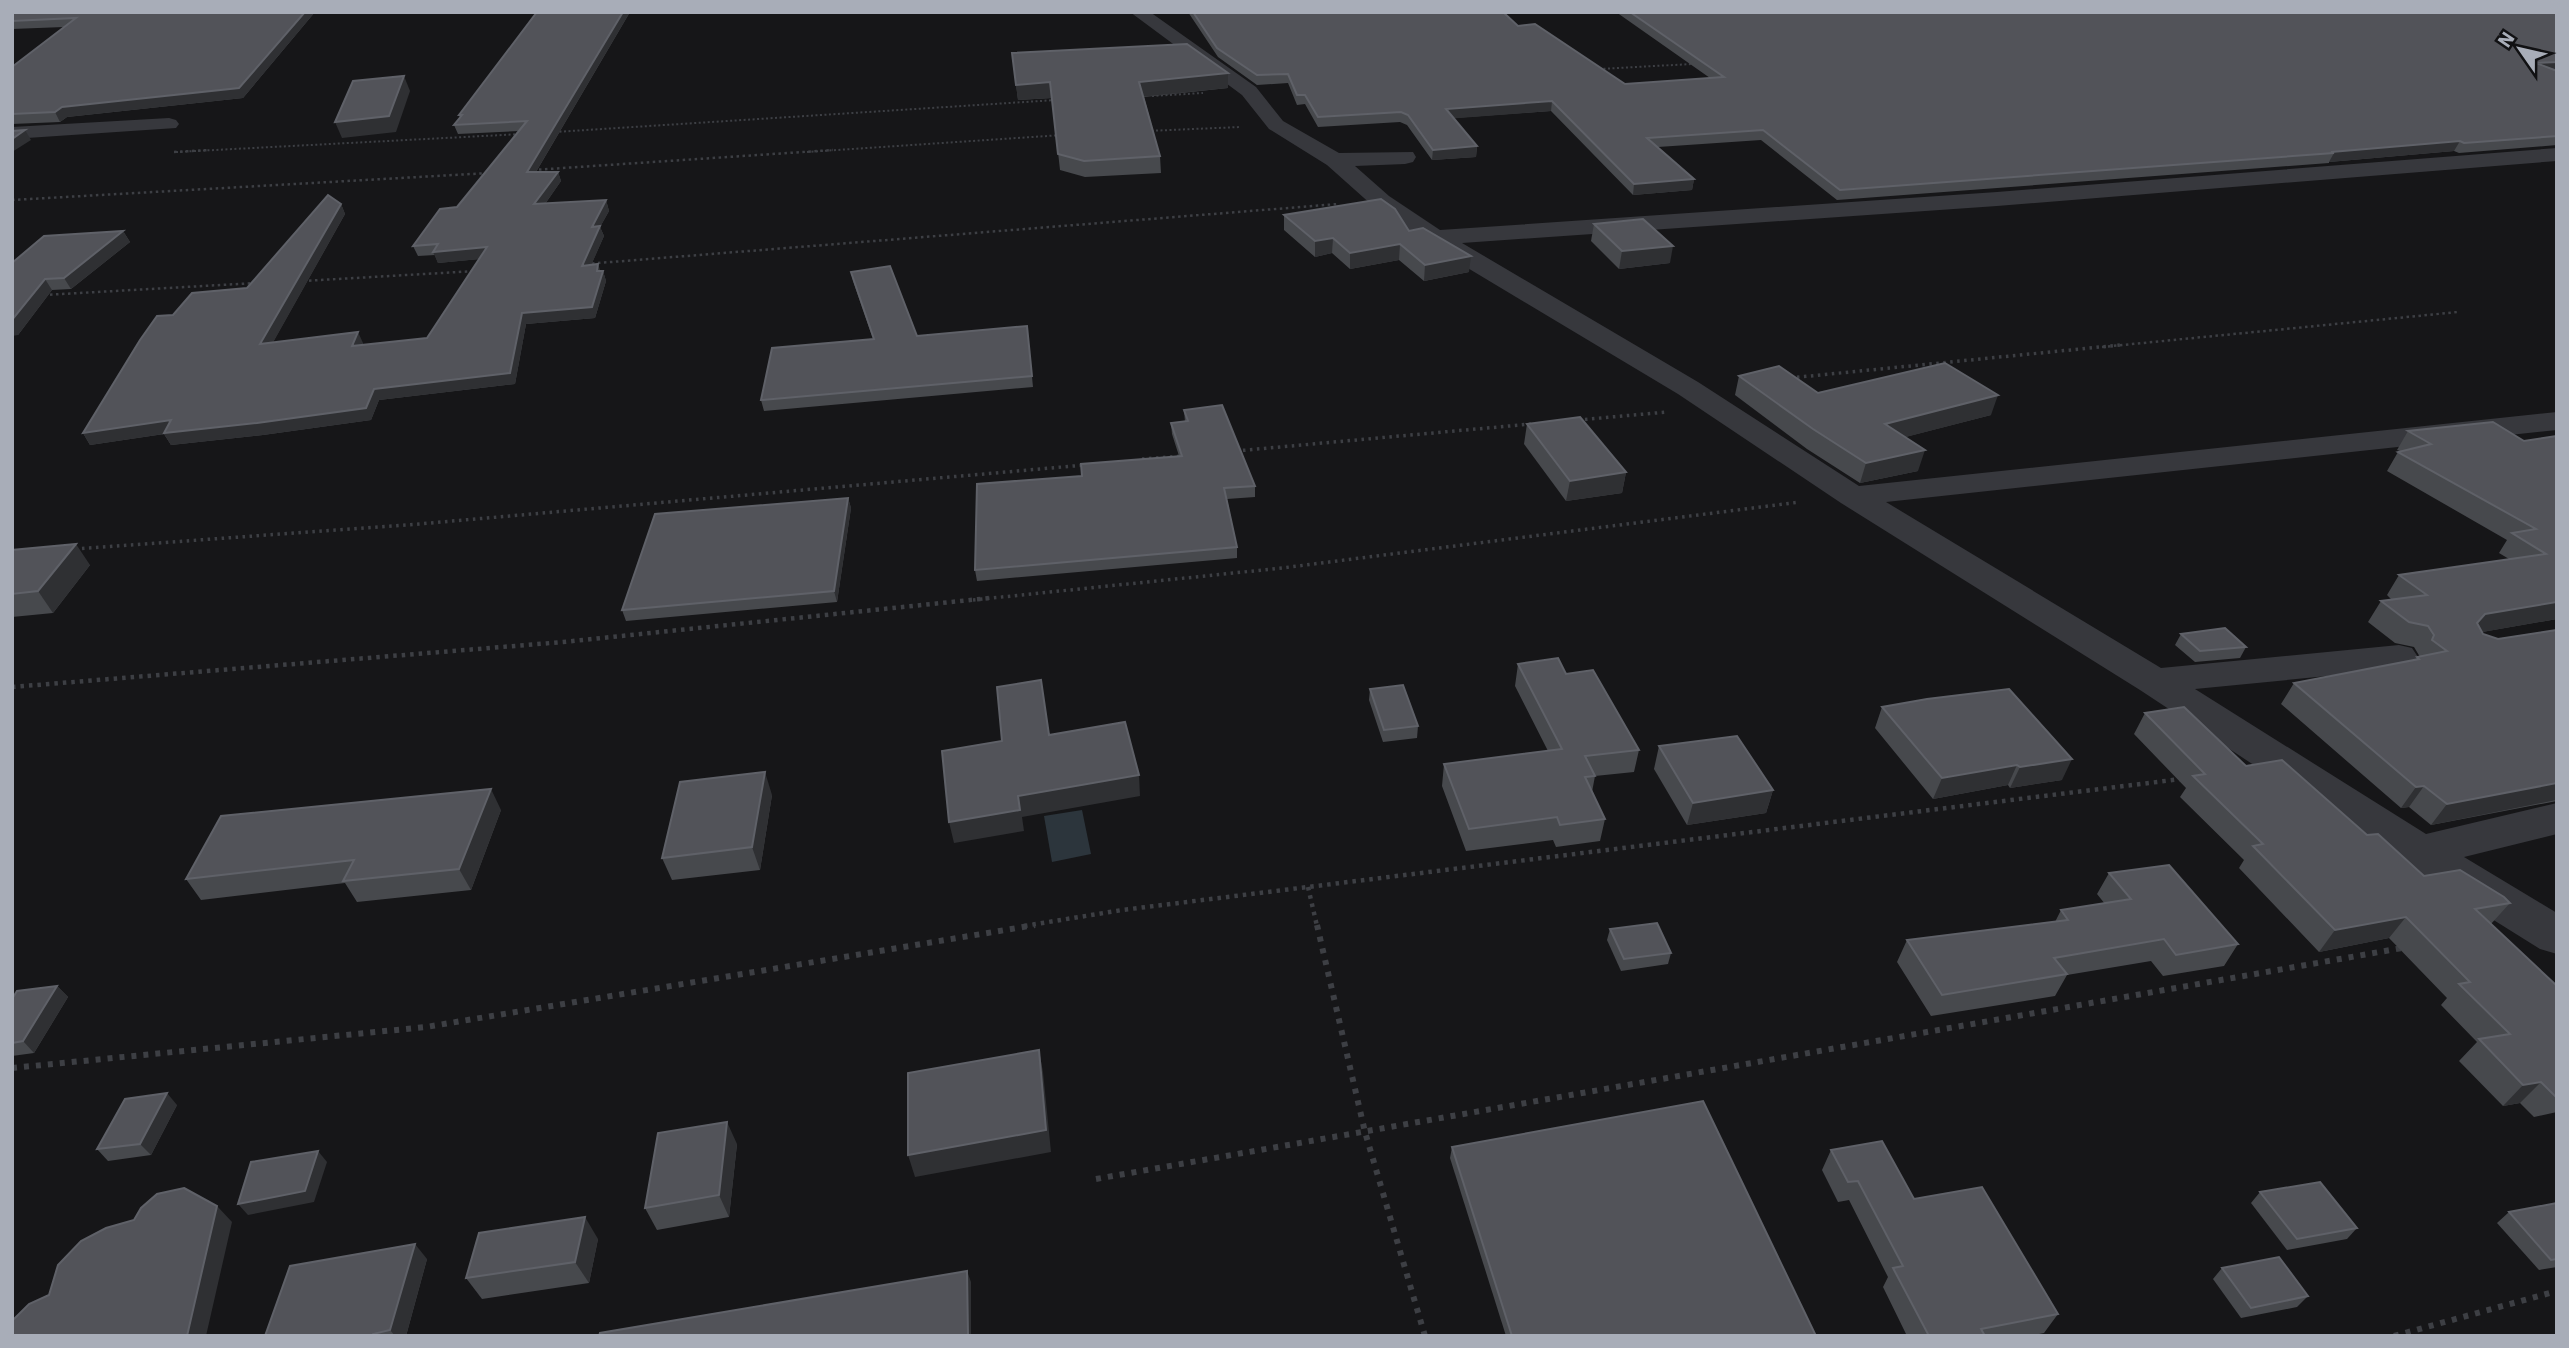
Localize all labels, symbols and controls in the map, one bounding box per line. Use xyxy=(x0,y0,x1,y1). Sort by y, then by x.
north arrow xyxy=(2485,14,2555,84)
text: N xyxy=(2492,27,2520,52)

